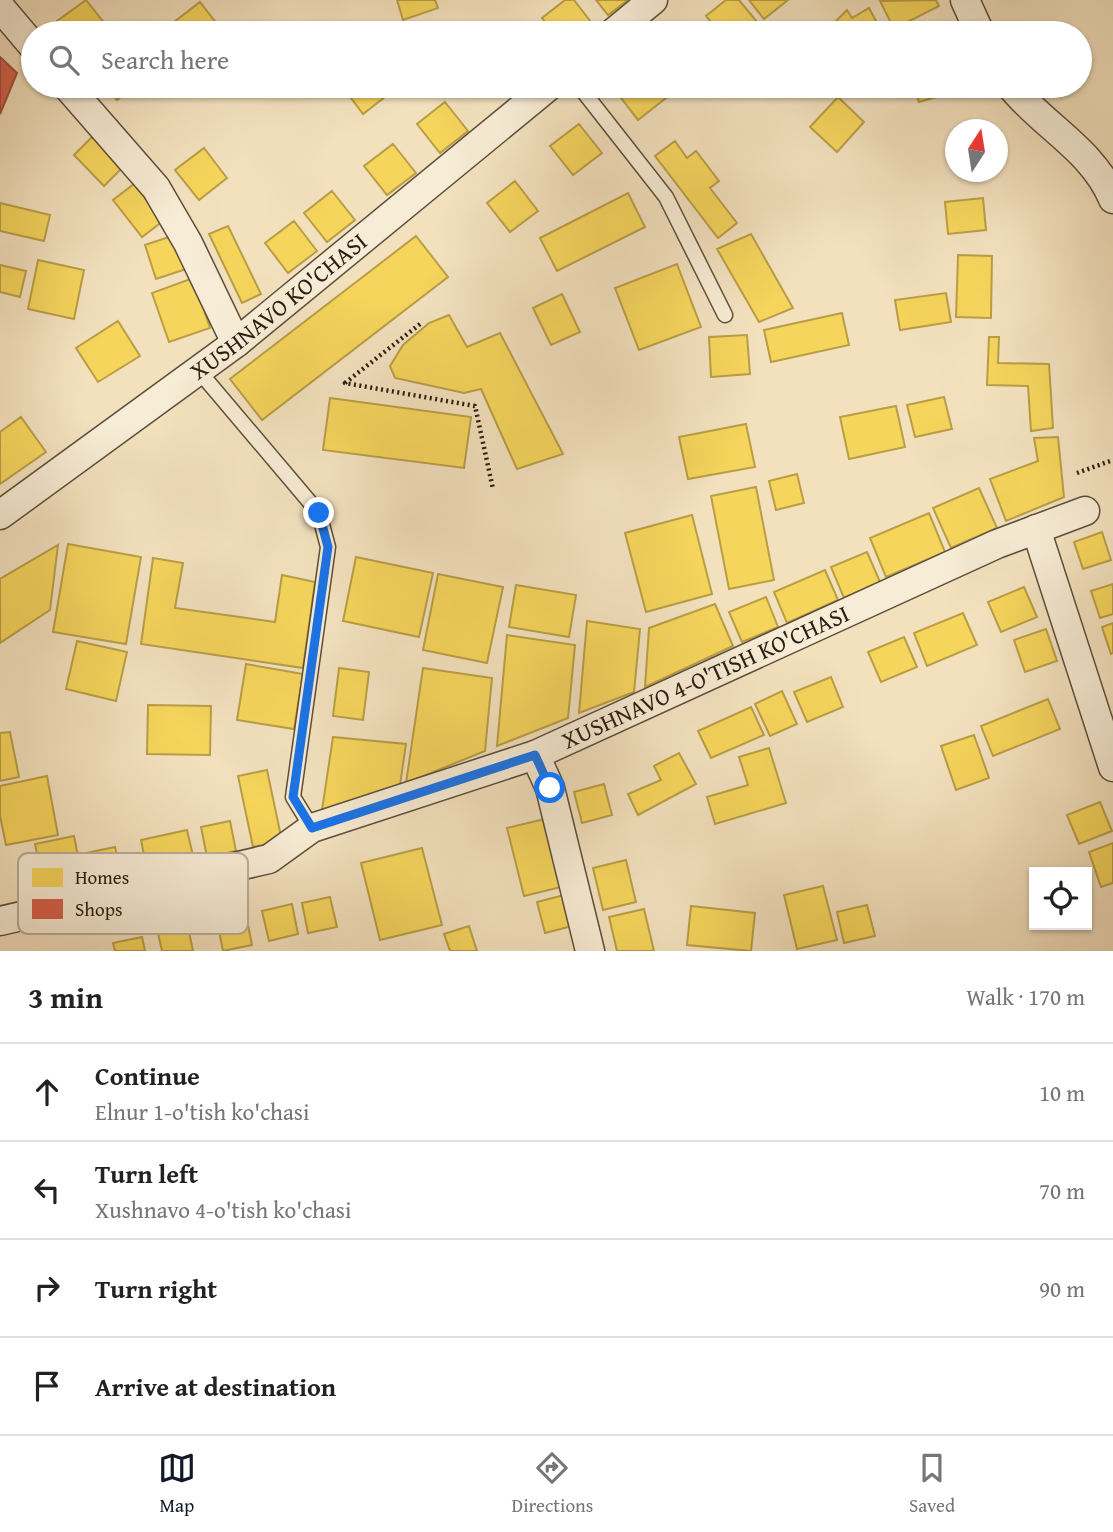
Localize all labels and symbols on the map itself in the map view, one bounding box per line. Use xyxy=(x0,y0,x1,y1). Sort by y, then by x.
north arrow xyxy=(945,119,1008,182)
street label: XUSHNAVO KO'CHASI xyxy=(182,224,374,388)
route end xyxy=(303,497,334,528)
street label: XUSHNAVO 4-O'TISH KO'CHASI xyxy=(556,596,855,758)
route start xyxy=(534,772,565,803)
legend xyxy=(18,853,248,934)
text: Homes xyxy=(75,863,129,891)
text: Shops xyxy=(75,895,122,923)

